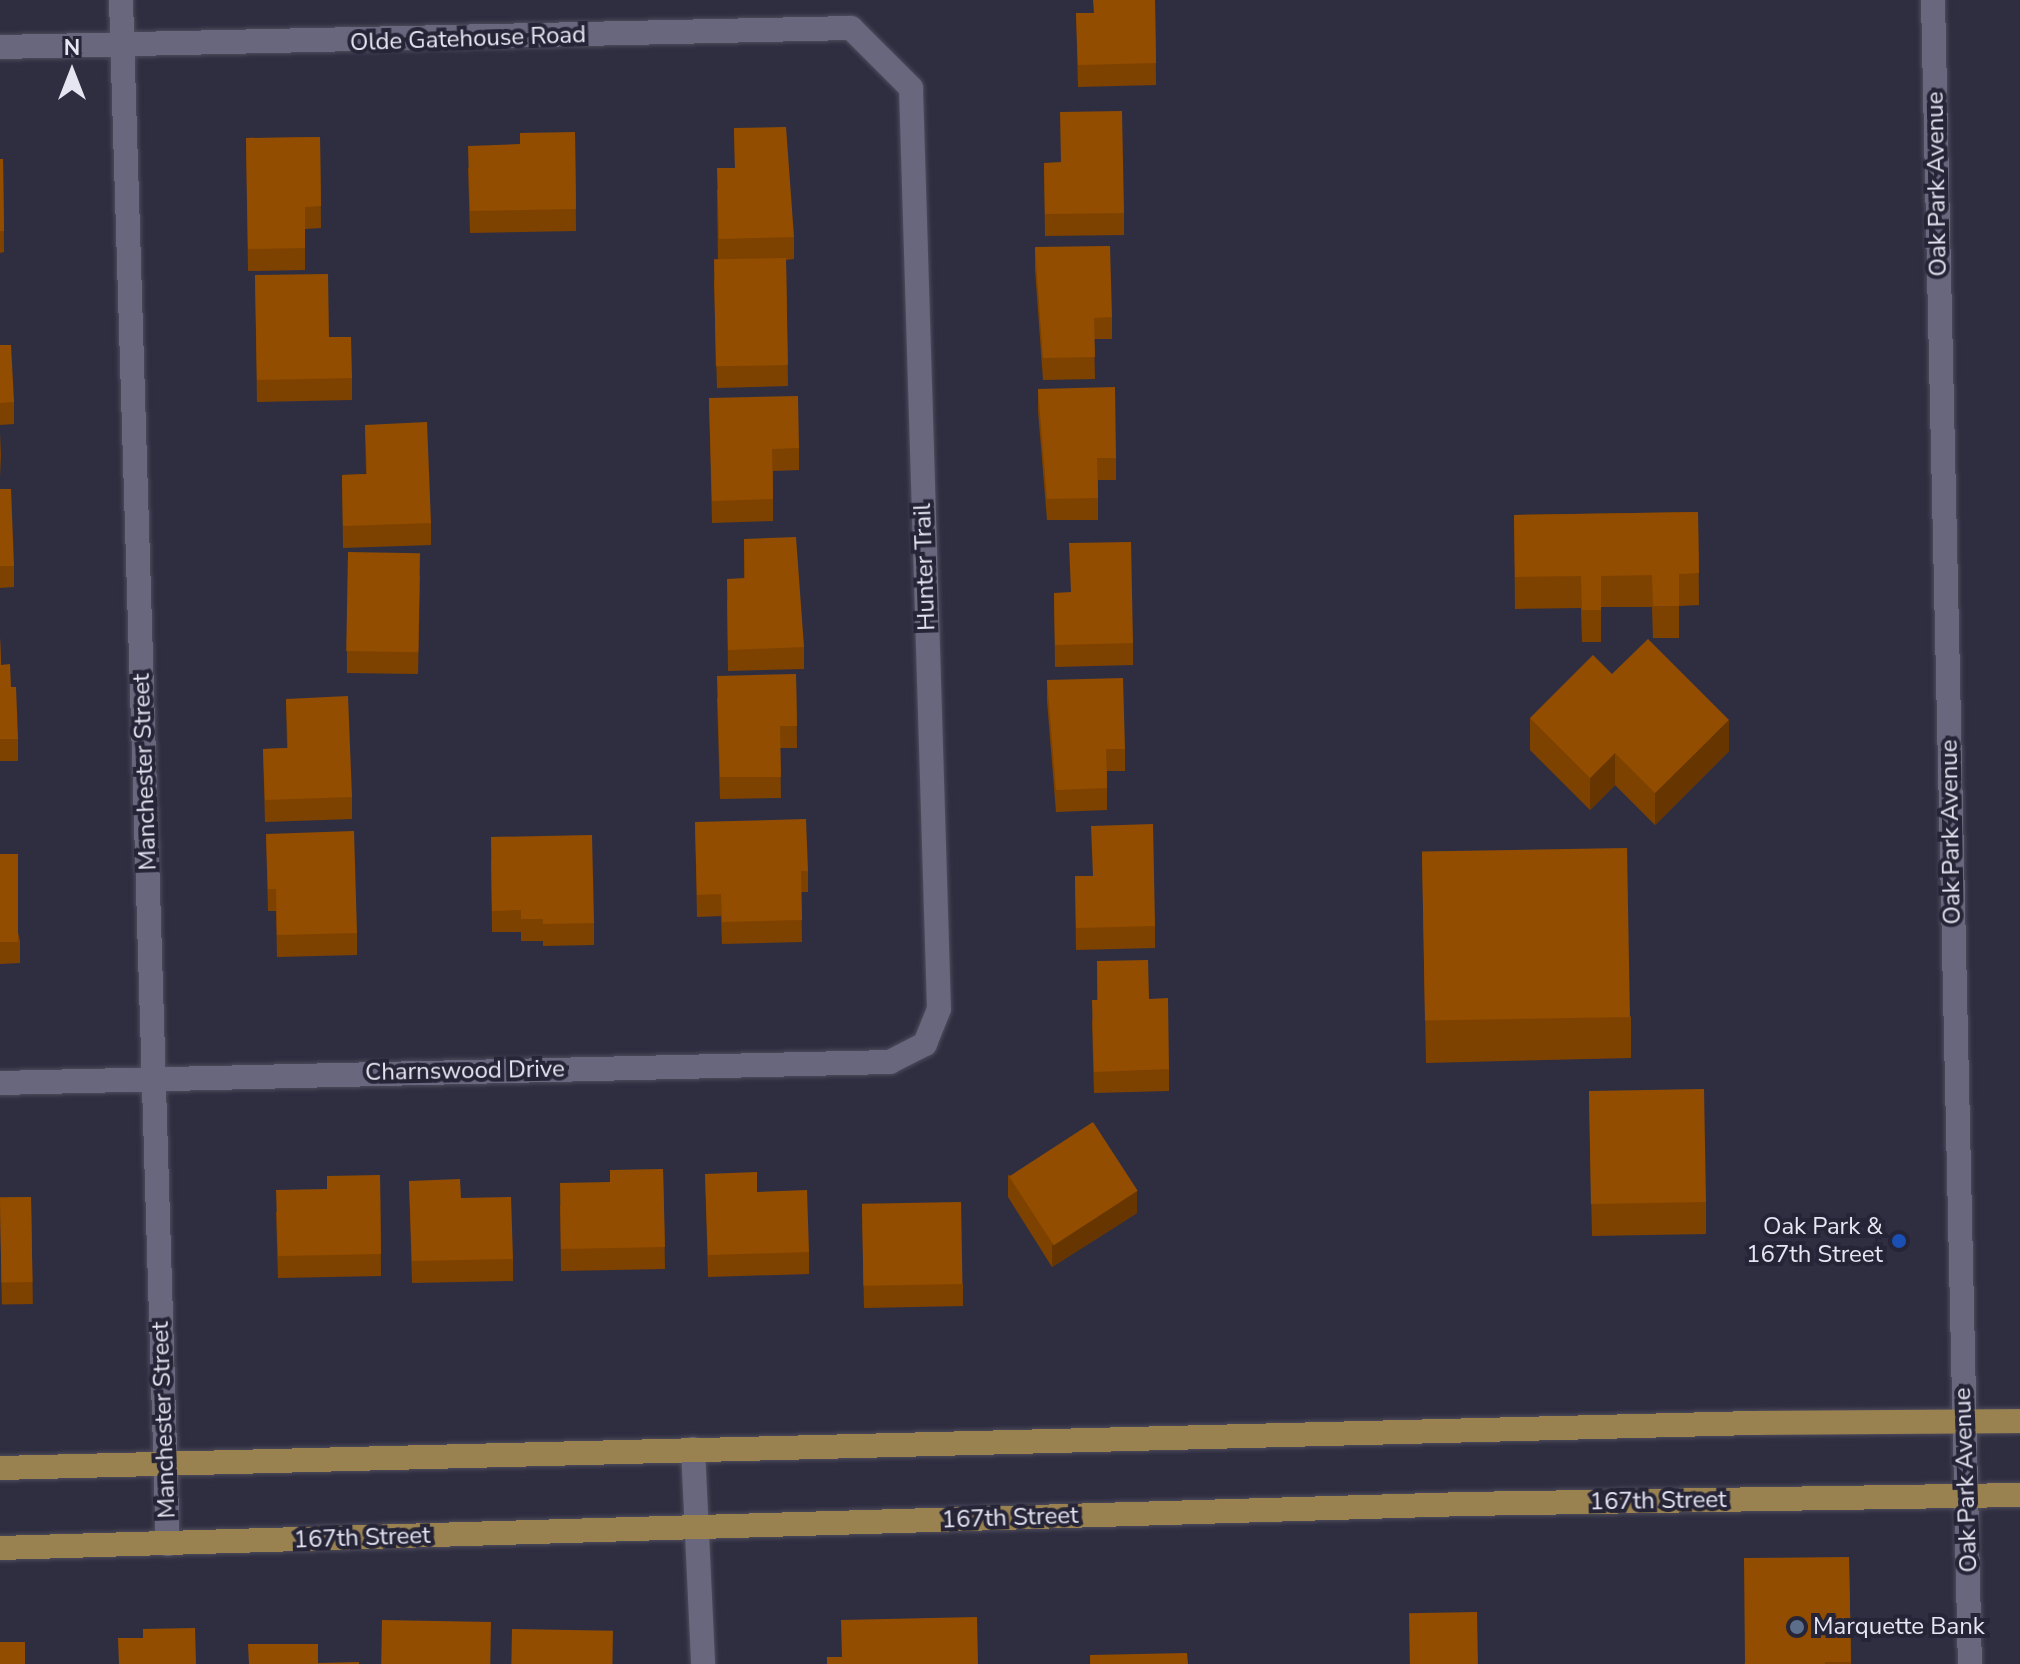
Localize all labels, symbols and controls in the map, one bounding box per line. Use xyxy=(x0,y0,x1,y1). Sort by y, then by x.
street label: Olde Gatehouse Road xyxy=(349,20,587,58)
north arrow xyxy=(32,32,112,112)
text: N xyxy=(64,33,80,63)
street label: Oak Park Avenue xyxy=(1921,91,1953,277)
street label: Hunter Trail xyxy=(908,503,942,631)
street label: Manchester Street xyxy=(127,673,163,871)
street label: Oak Park Avenue xyxy=(1935,739,1967,925)
street label: Charnswood Drive xyxy=(365,1055,565,1087)
place label: Oak Park & 167th Street xyxy=(1746,1213,1883,1269)
marker: Oak Park & 167th Street xyxy=(1890,1232,1908,1250)
street label: Manchester Street xyxy=(146,1321,182,1519)
street label: Oak Park Avenue xyxy=(1948,1387,1984,1573)
street label: 167th Street xyxy=(1589,1485,1727,1517)
street label: 167th Street xyxy=(941,1501,1079,1535)
street label: 167th Street xyxy=(293,1521,431,1555)
place label: Marquette Bank xyxy=(1813,1613,1985,1641)
marker: Marquette Bank xyxy=(1788,1618,1806,1636)

